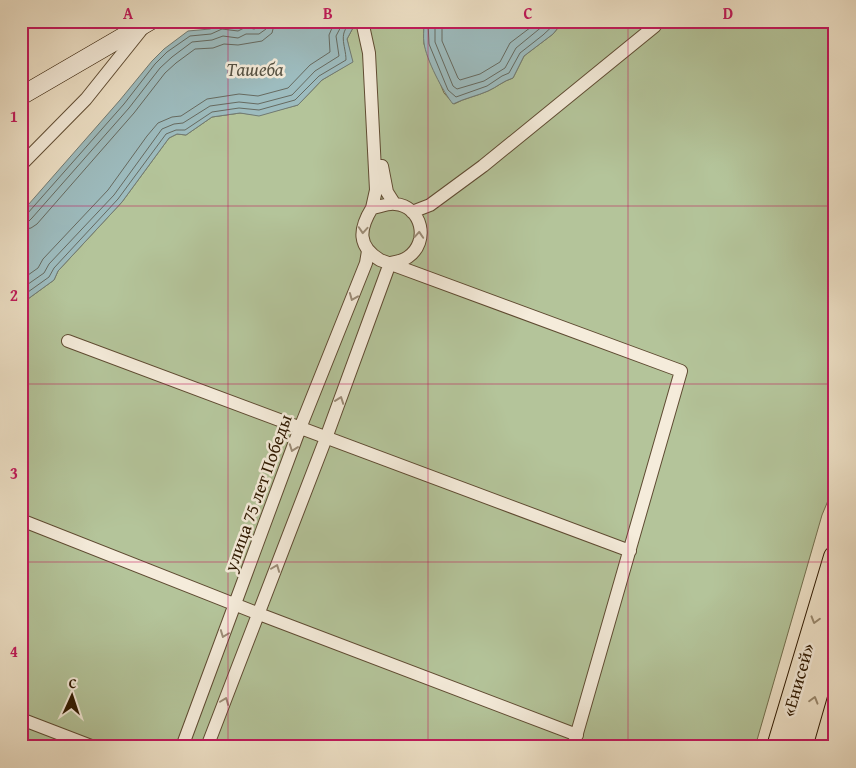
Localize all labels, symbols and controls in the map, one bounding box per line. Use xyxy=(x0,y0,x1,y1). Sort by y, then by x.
text: A xyxy=(123,1,134,25)
text: B xyxy=(323,1,333,25)
text: C xyxy=(523,1,533,25)
text: D xyxy=(723,1,733,25)
water label: Ташеба xyxy=(226,55,284,83)
text: 1 xyxy=(10,104,18,128)
one-way arrow xyxy=(358,227,369,235)
one-way arrow xyxy=(414,230,425,238)
text: 2 xyxy=(10,283,18,307)
one-way arrow xyxy=(348,292,359,301)
one-way arrow xyxy=(334,396,344,404)
street label: улица 75 лет Победы xyxy=(216,410,299,576)
one-way arrow xyxy=(289,444,299,452)
text: 3 xyxy=(10,461,18,485)
one-way arrow xyxy=(270,564,280,573)
one-way arrow xyxy=(811,615,821,624)
one-way arrow xyxy=(220,629,230,637)
text: 4 xyxy=(10,639,18,663)
street label: «Енисей» xyxy=(774,640,821,720)
north arrow xyxy=(48,670,98,720)
text: С xyxy=(68,673,77,693)
one-way arrow xyxy=(809,696,819,705)
one-way arrow xyxy=(219,697,229,706)

